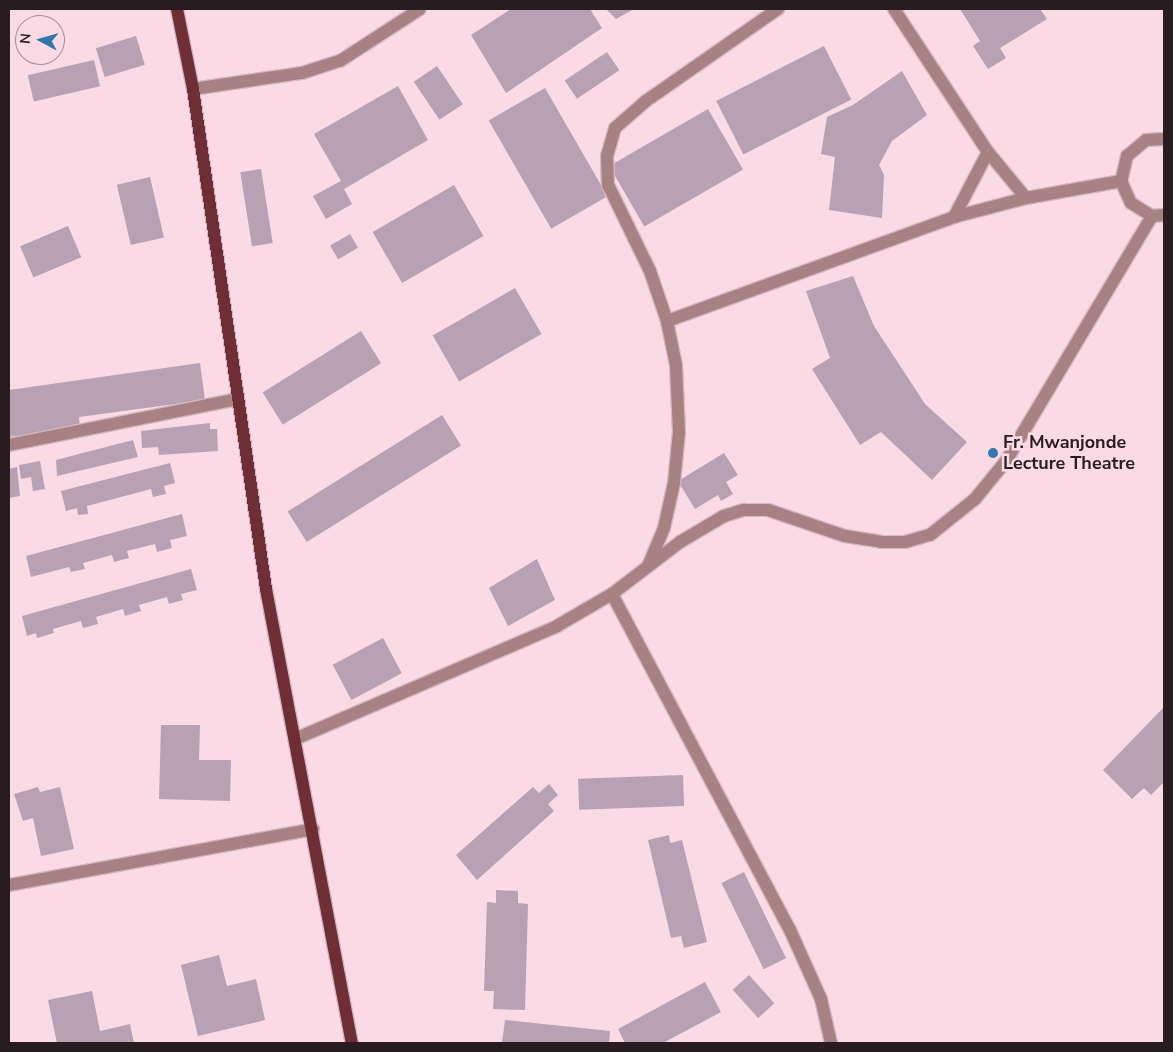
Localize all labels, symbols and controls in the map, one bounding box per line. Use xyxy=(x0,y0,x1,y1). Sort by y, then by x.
north arrow xyxy=(15,15,65,65)
text: N xyxy=(16,32,36,45)
place label: Fr. Mwanjonde Lecture Theatre xyxy=(1003,432,1135,474)
marker: Fr. Mwanjonde Lecture Theatre xyxy=(987,447,999,459)

